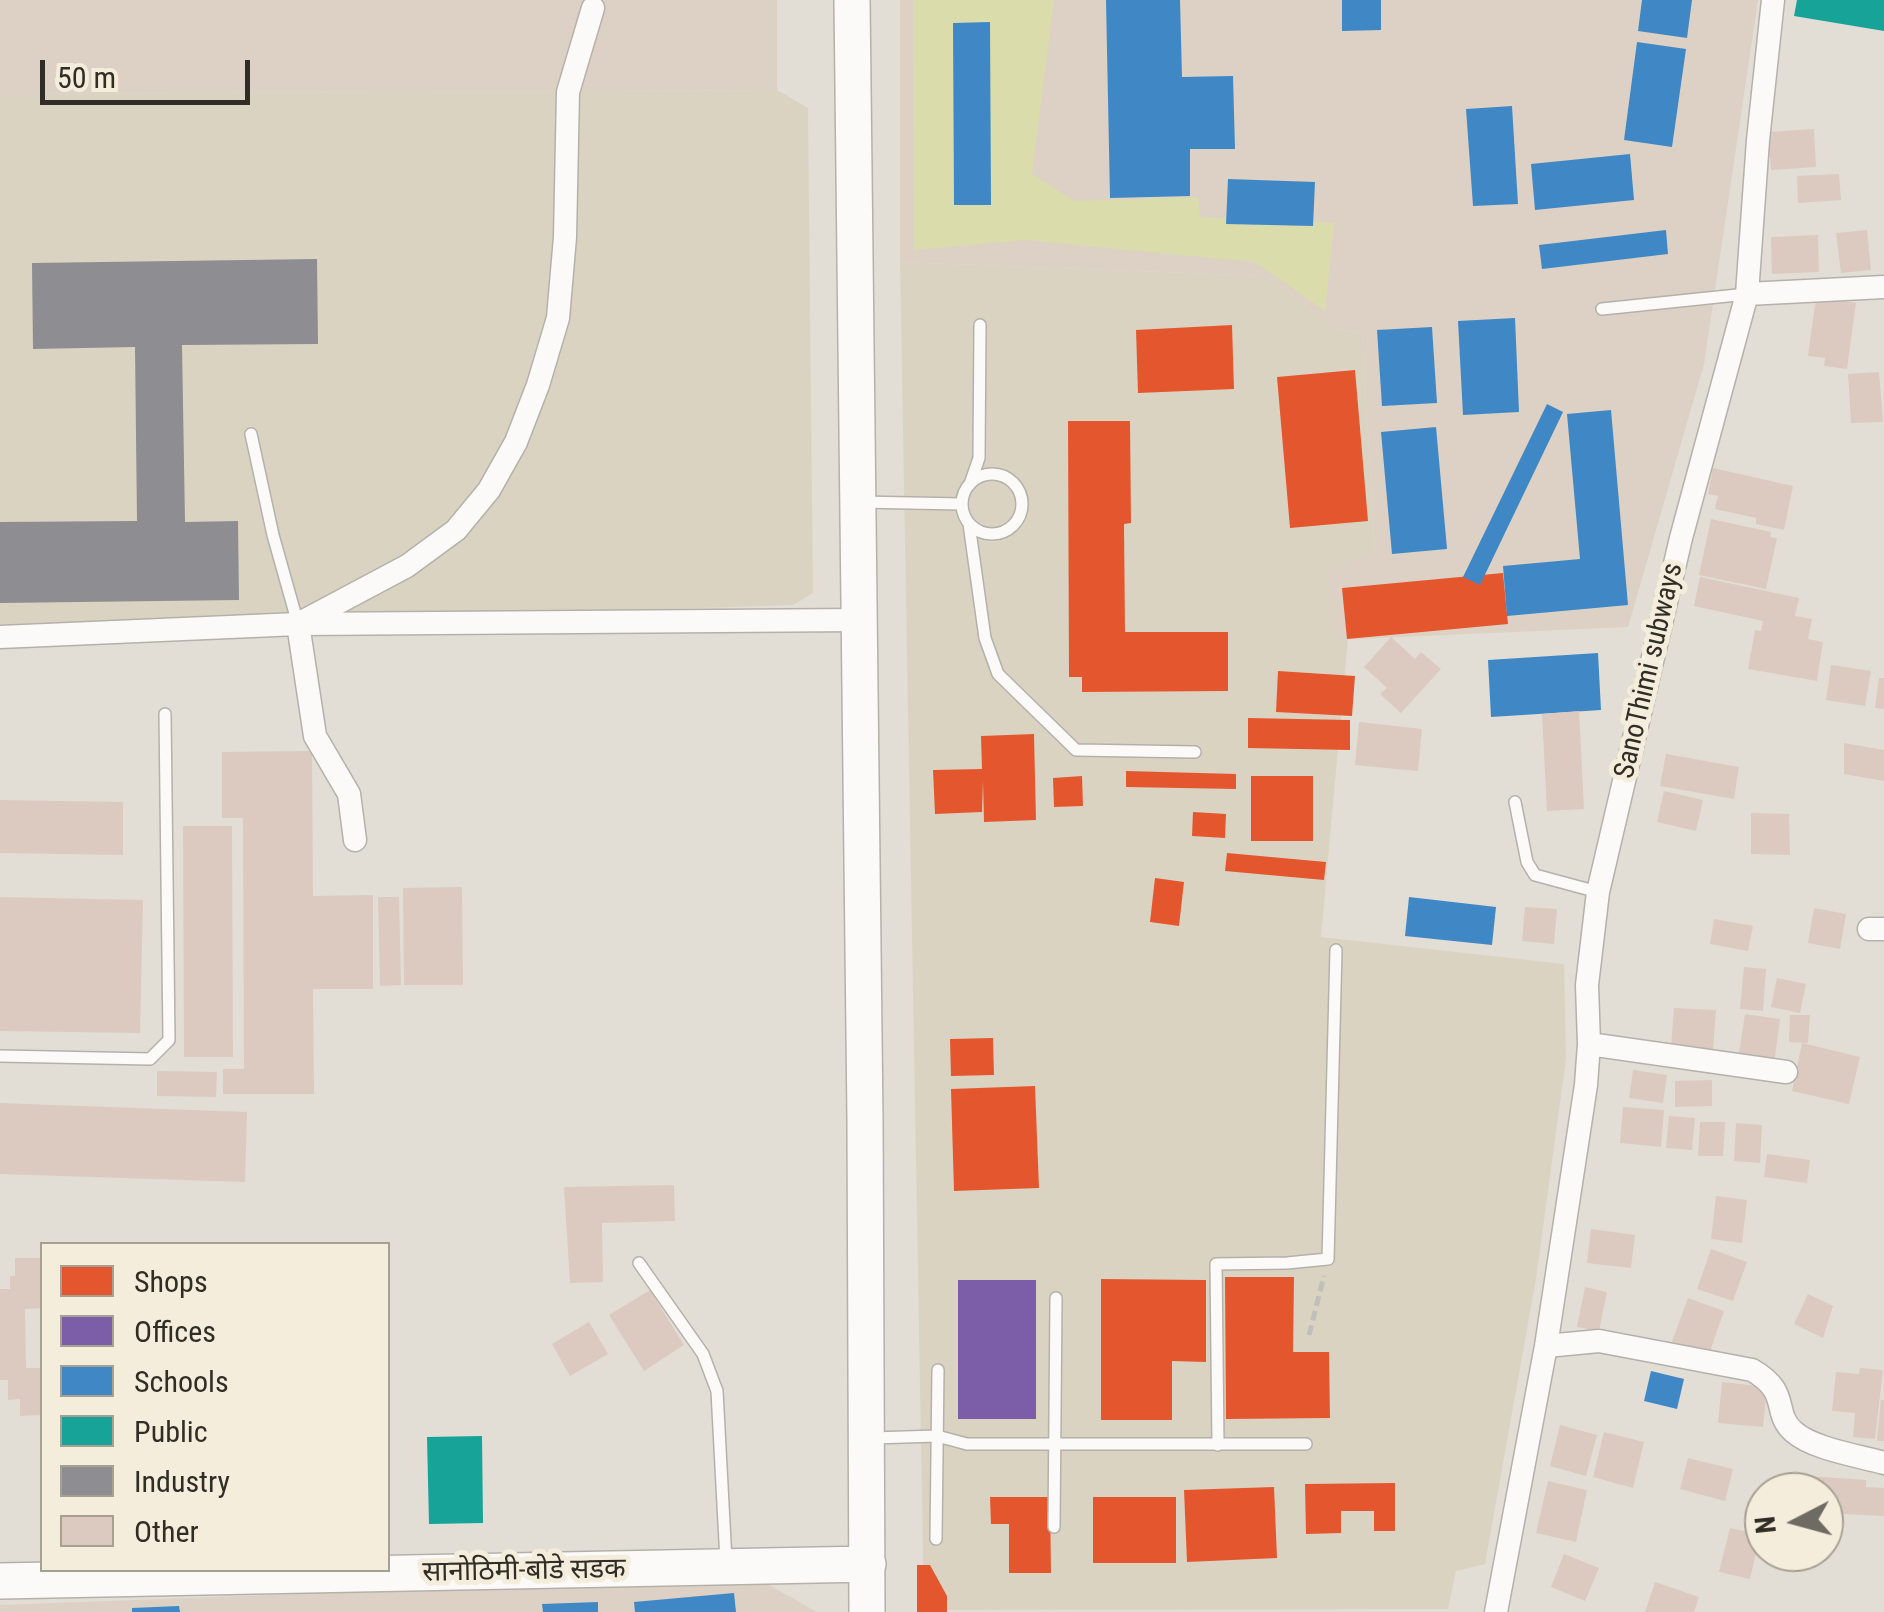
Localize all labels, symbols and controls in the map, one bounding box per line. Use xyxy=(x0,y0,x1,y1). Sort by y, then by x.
scale bar xyxy=(45,40,255,102)
text: 50 m xyxy=(57,60,116,95)
street label: SanoThimi subways xyxy=(1609,560,1691,782)
legend xyxy=(40,1242,390,1572)
text: Shops xyxy=(134,1264,208,1299)
text: Offices xyxy=(134,1314,216,1349)
text: Schools xyxy=(134,1364,229,1399)
text: Public xyxy=(134,1414,208,1449)
text: Industry xyxy=(134,1464,230,1499)
north arrow xyxy=(1744,1472,1844,1572)
text: Other xyxy=(134,1514,199,1549)
text: N xyxy=(1748,1515,1783,1535)
street label: सानोठिमी-बोडे सडक xyxy=(422,1553,626,1591)

